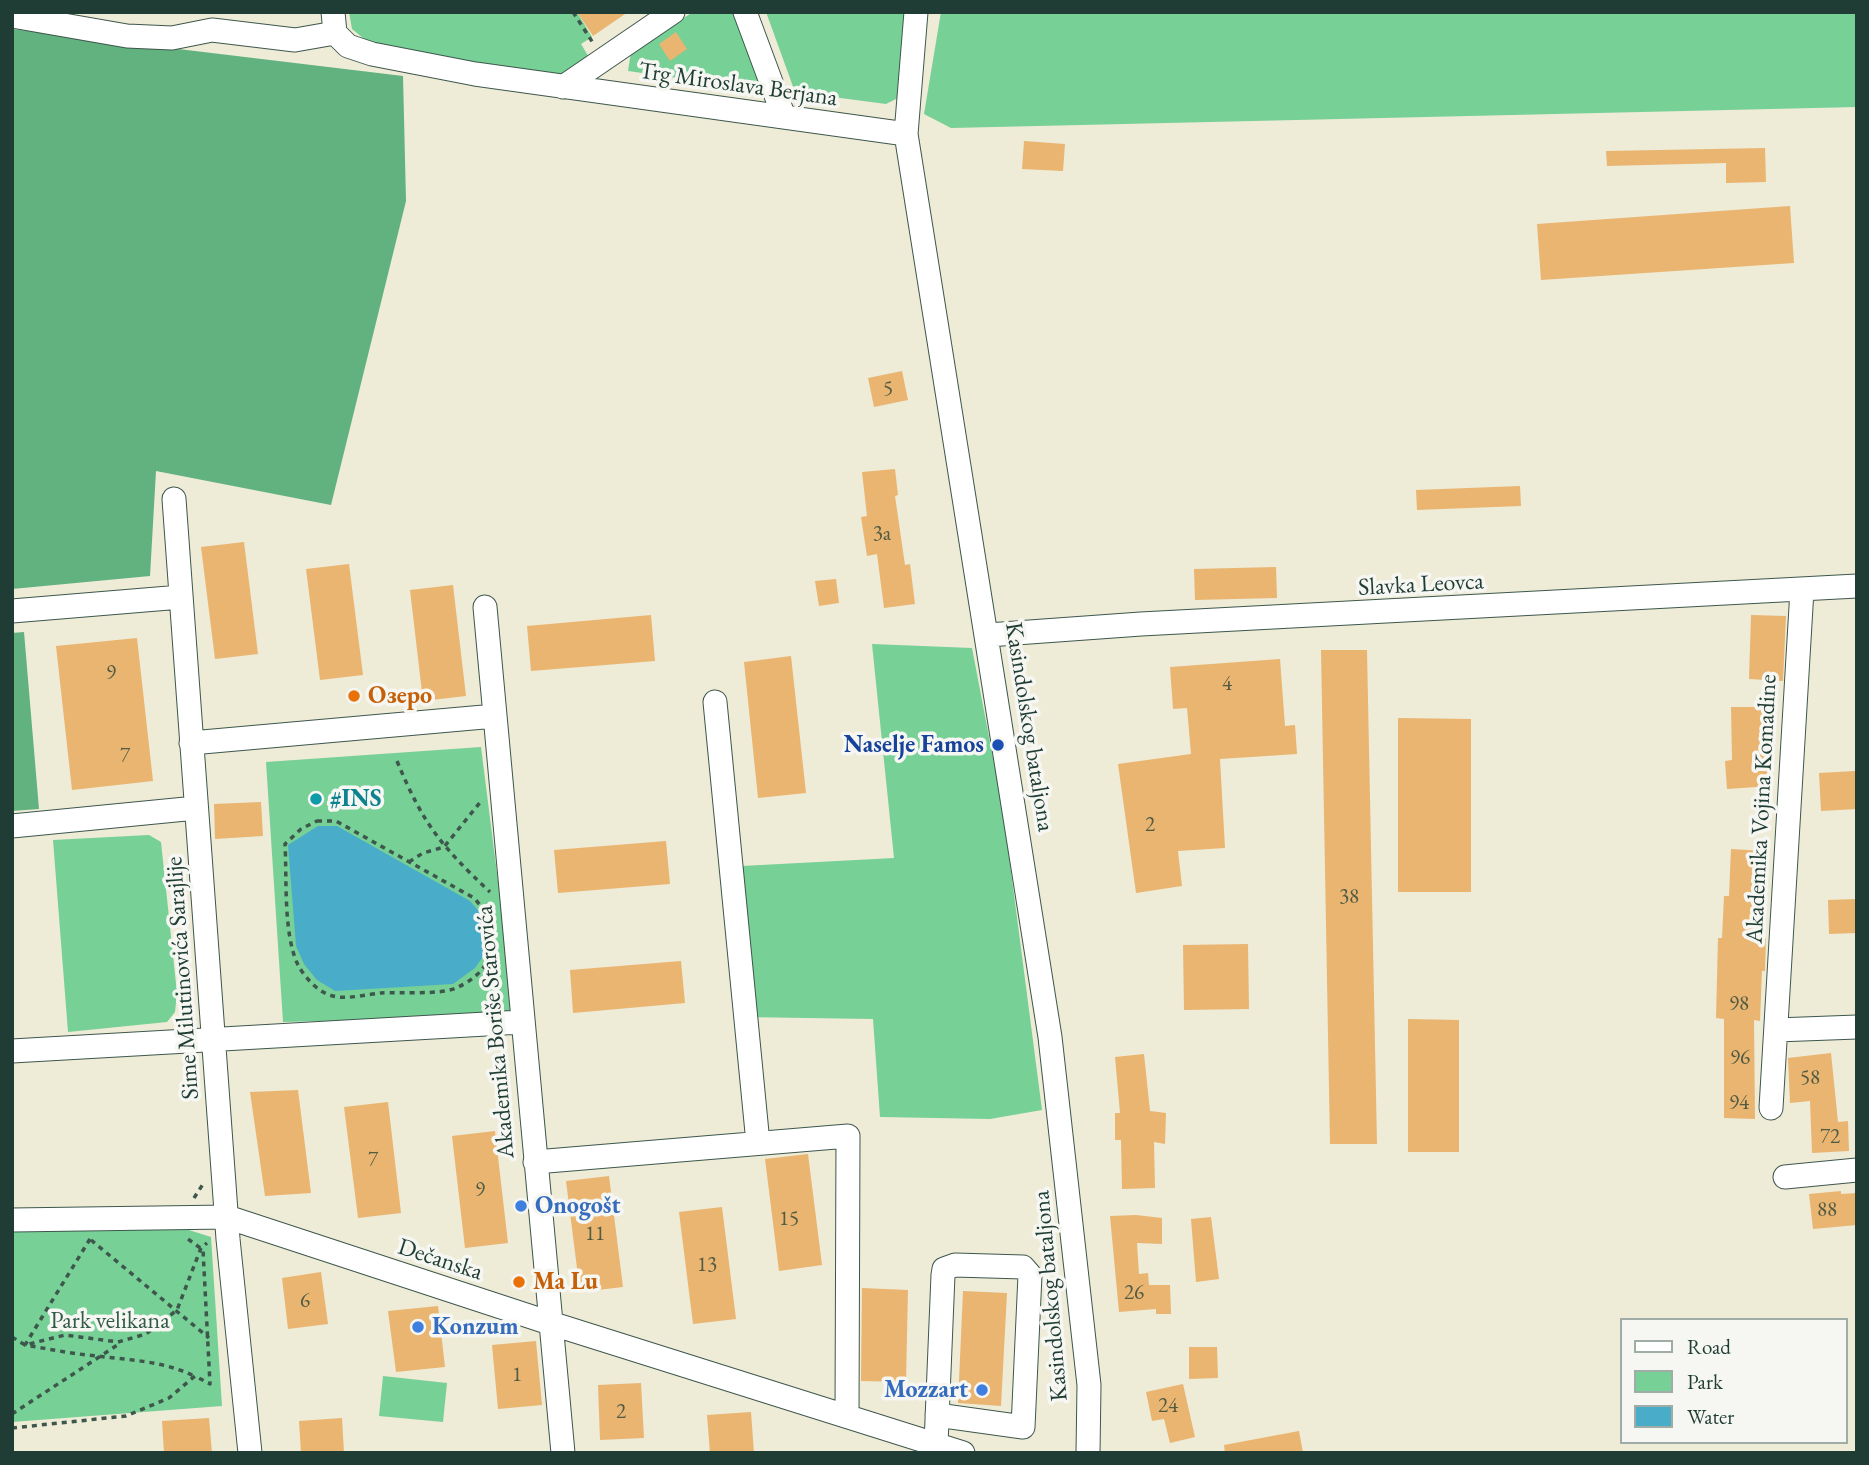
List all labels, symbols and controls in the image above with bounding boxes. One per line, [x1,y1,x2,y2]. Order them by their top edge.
street label: Trg Miroslava Berjana [637,57,839,113]
house number: 5 [883,376,893,402]
house number: 3a [873,521,891,547]
street label: Slavka Leovca [1357,567,1485,603]
street label: Kasindolskog bataljona [998,620,1060,834]
house number: 9 [106,660,116,686]
house number: 4 [1222,671,1232,697]
street label: Akademika Vojina Komadine [1741,674,1783,944]
place label: Озеро [368,682,432,710]
marker: Озеро [346,688,362,704]
place label: Naselje Famos [844,731,984,759]
marker: Naselje Famos [990,737,1006,753]
house number: 7 [120,743,130,769]
place label: #INS [330,785,382,813]
marker: #INS [308,791,324,807]
house number: 2 [1145,812,1155,838]
street label: Sime Milutinovića Sarajlije [160,856,206,1100]
house number: 38 [1339,884,1359,910]
street label: Akademika Boriše Starovića [471,904,521,1160]
house number: 98 [1729,991,1749,1017]
house number: 96 [1730,1045,1750,1071]
house number: 58 [1800,1065,1820,1091]
house number: 94 [1729,1090,1749,1116]
house number: 72 [1820,1124,1840,1150]
house number: 7 [368,1147,378,1173]
house number: 9 [475,1177,485,1203]
street label: Kasindolskog bataljona [1027,1189,1075,1403]
place label: Onogošt [535,1192,620,1220]
house number: 88 [1817,1197,1837,1223]
marker: Onogošt [513,1198,529,1214]
house number: 15 [779,1206,799,1232]
house number: 11 [585,1221,605,1247]
street label: Dečanska [394,1233,486,1287]
house number: 13 [697,1252,717,1278]
place label: Ma Lu [533,1268,598,1296]
marker: Ma Lu [511,1274,527,1290]
house number: 26 [1124,1280,1144,1306]
house number: 6 [300,1288,310,1314]
park label: Park velikana [50,1307,170,1335]
place label: Konzum [432,1313,519,1341]
legend [1620,1318,1848,1444]
marker: Konzum [410,1319,426,1335]
text: Road [1687,1333,1731,1360]
house number: 1 [512,1362,522,1388]
text: Park [1687,1368,1723,1395]
place label: Mozzart [884,1376,968,1404]
marker: Mozzart [974,1382,990,1398]
house number: 24 [1158,1393,1178,1419]
house number: 2 [616,1399,626,1425]
text: Water [1687,1403,1734,1430]

